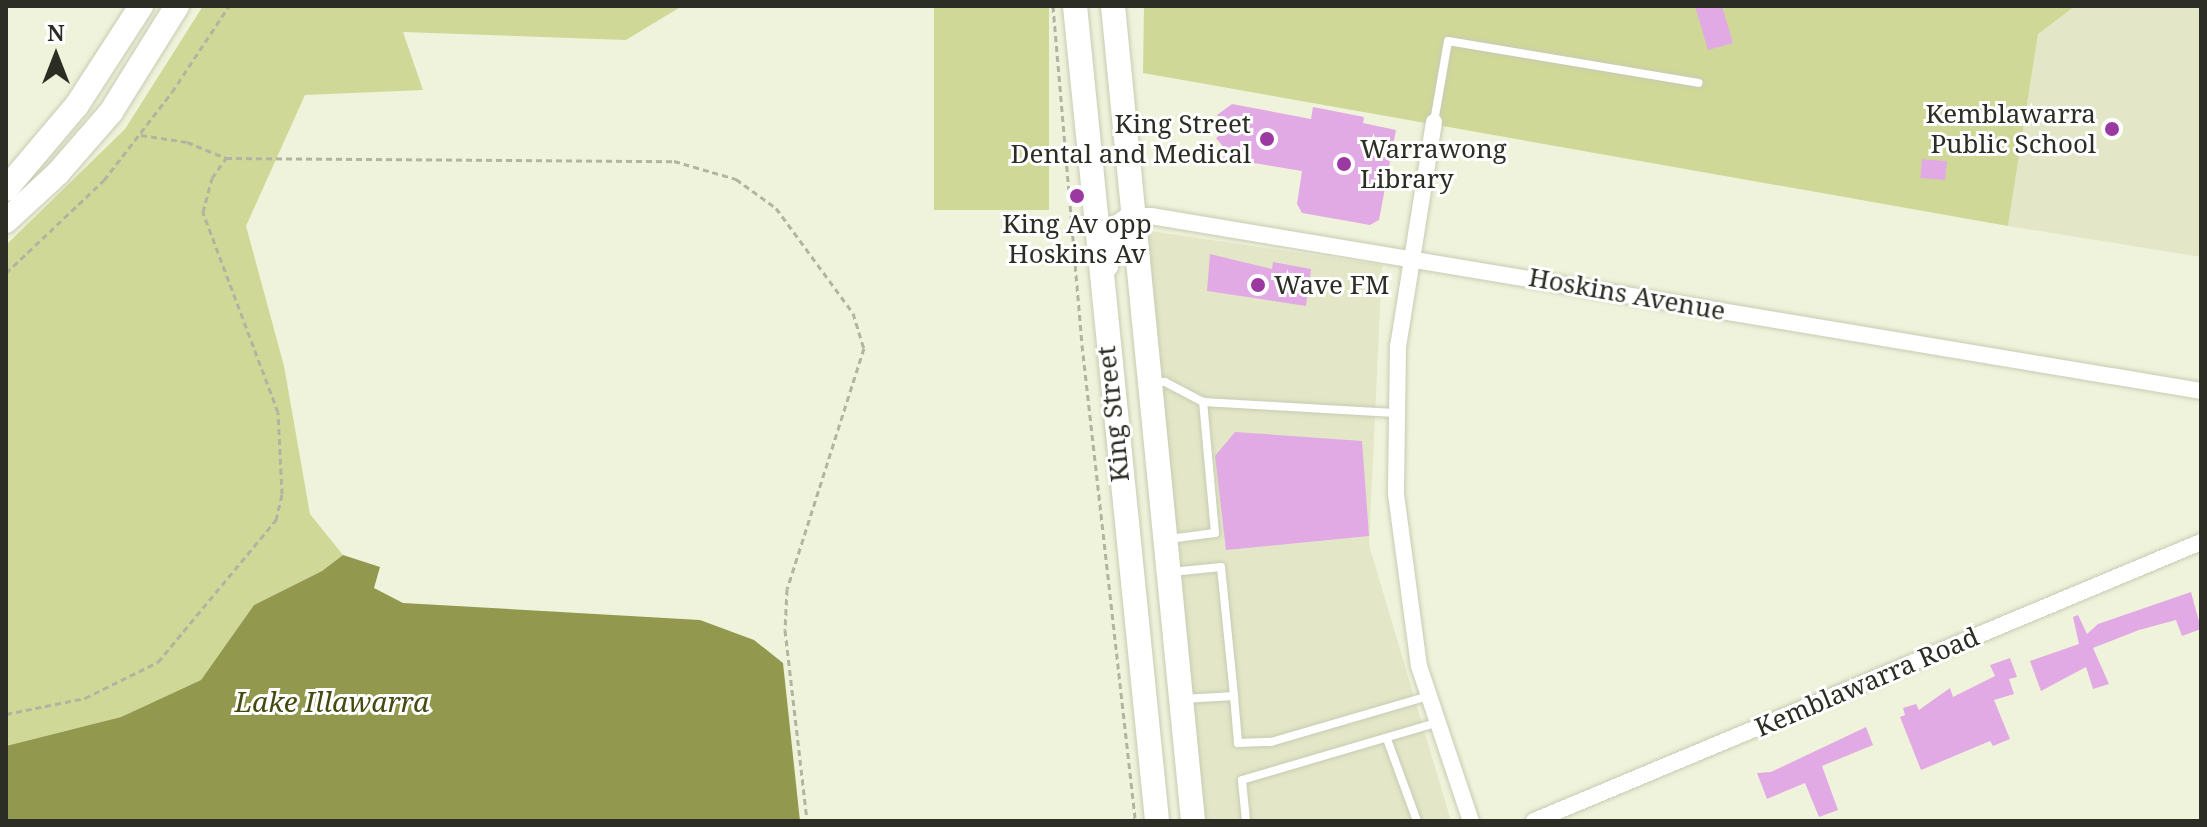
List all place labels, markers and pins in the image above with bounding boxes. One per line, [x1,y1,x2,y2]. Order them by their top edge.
place label: Kemblawarra Public School [1926,98,2096,160]
place label: King Street Dental and Medical [1011,108,1251,170]
marker: Kemblawarra Public School [2103,120,2121,138]
marker: King Street Dental and Medical [1258,130,1276,148]
place label: Warrawong Library [1360,133,1507,194]
marker: Warrawong Library [1335,155,1353,173]
marker: King Av opp Hoskins Av [1068,187,1086,205]
place label: King Av opp Hoskins Av [1002,208,1152,270]
place label: Wave FM [1274,269,1389,301]
marker: Wave FM [1249,276,1267,294]

